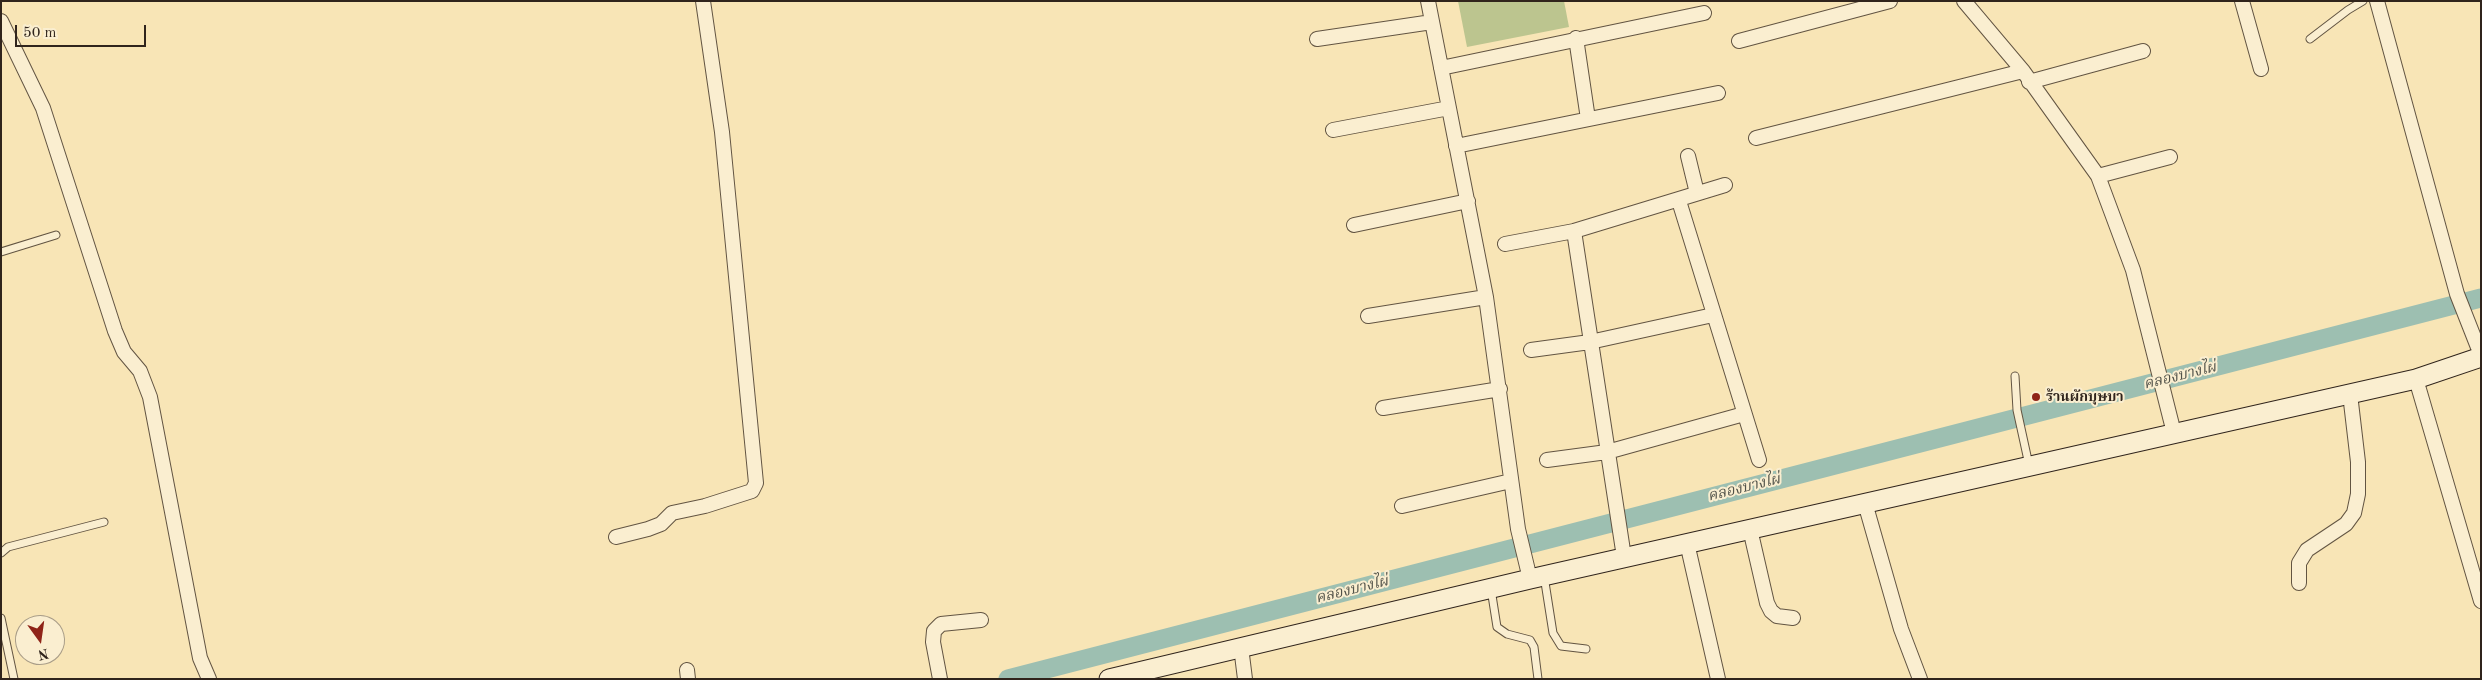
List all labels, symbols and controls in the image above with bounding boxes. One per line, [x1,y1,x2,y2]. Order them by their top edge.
scale bar [18,15,149,47]
text: 50 m [23,26,57,41]
water label: คลองบางไผ่ [2142,358,2218,394]
place label: ร้านผักบุษบา [2046,389,2124,405]
marker: ร้านผักบุษบา [2030,391,2042,403]
water label: คลองบางไผ่ [1706,470,1782,506]
water label: คลองบางไผ่ [1314,572,1390,608]
north arrow [15,615,65,665]
text: N [37,645,50,662]

